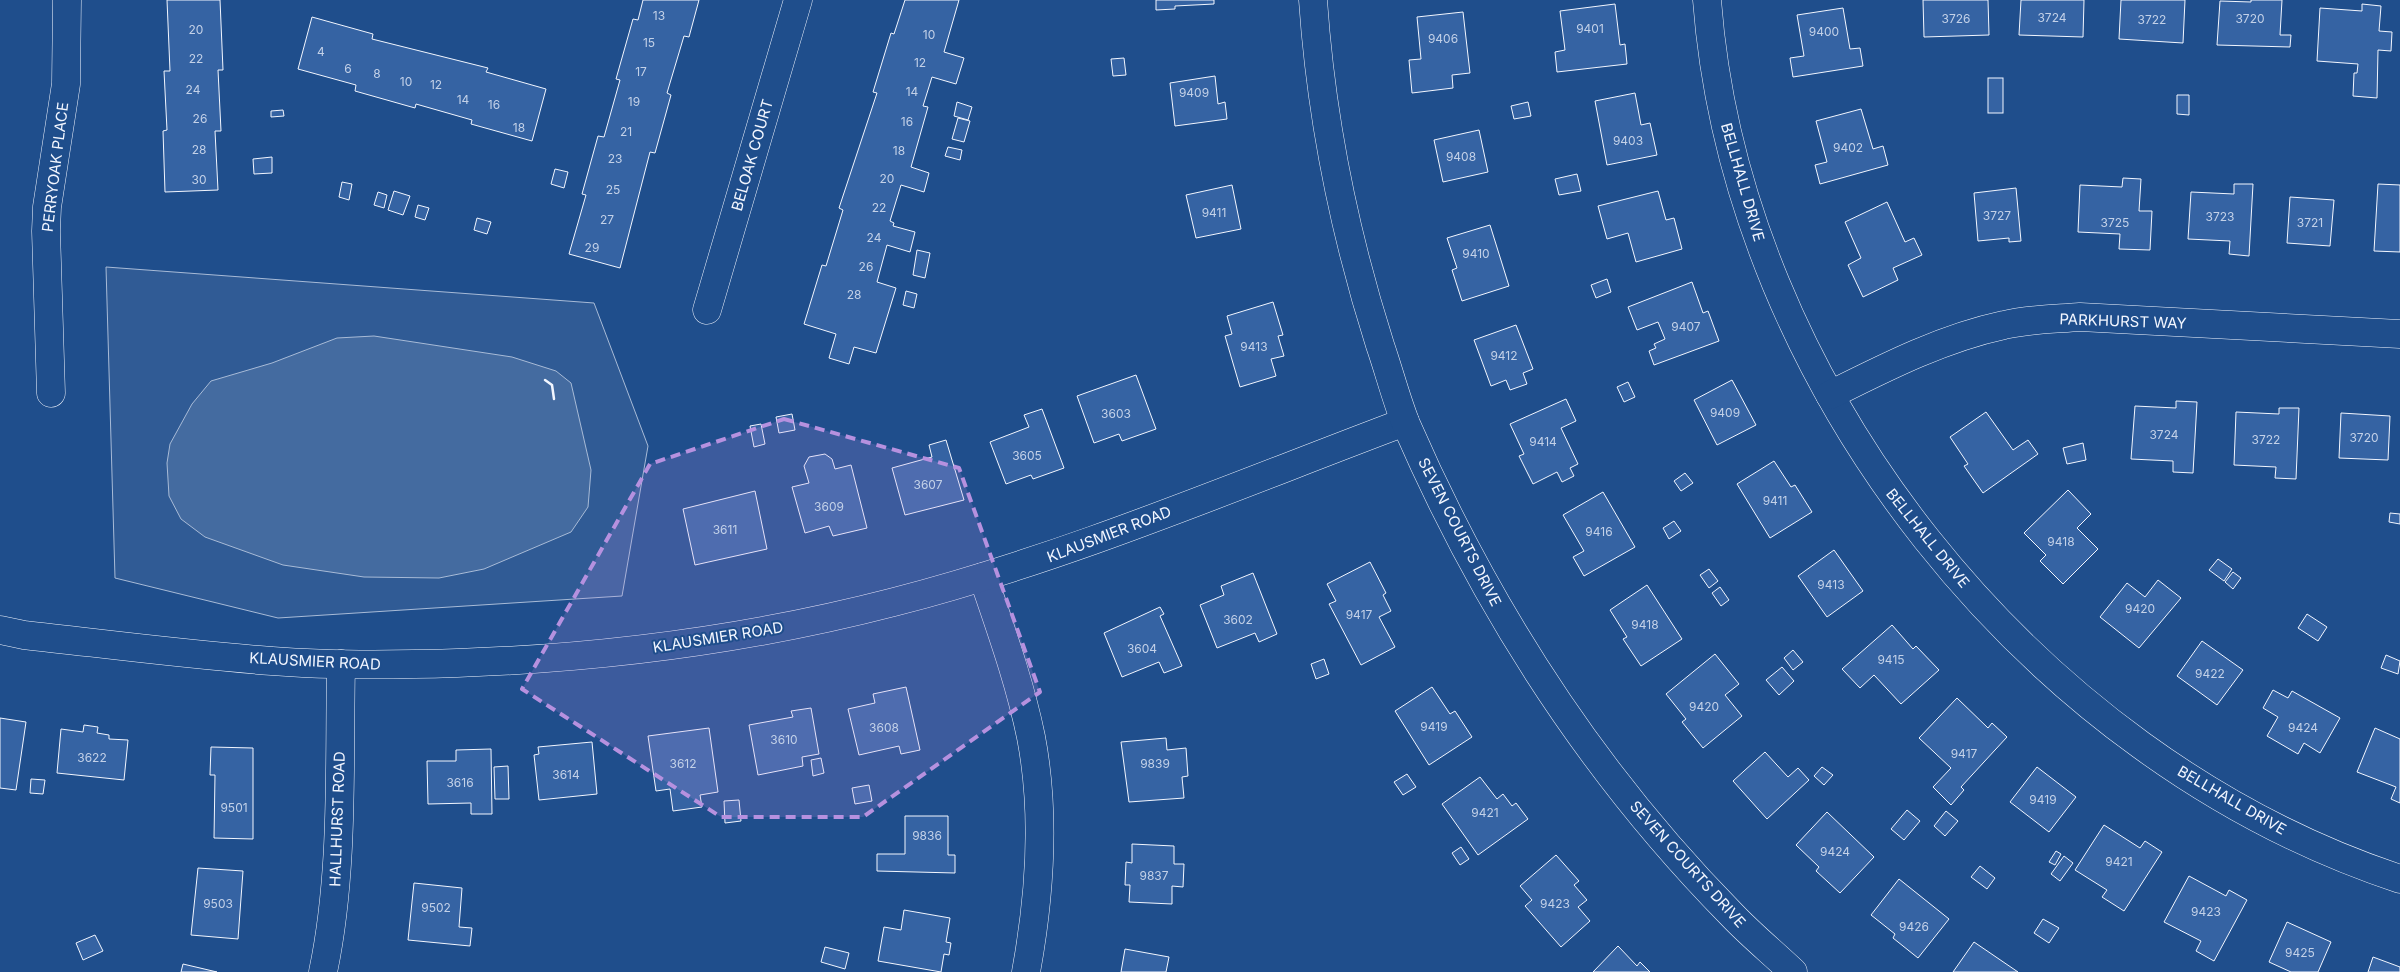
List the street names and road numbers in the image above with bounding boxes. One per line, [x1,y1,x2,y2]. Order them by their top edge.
street label: BELOAK COURT [727,97,777,213]
street label: PERRYOAK PLACE [38,101,72,233]
street label: BELLHALL DRIVE [1717,121,1769,243]
street label: PARKHURST WAY [2059,309,2187,333]
street label: SEVEN COURTS DRIVE [1414,455,1506,609]
street label: BELLHALL DRIVE [1882,484,1974,592]
street label: KLAUSMIER ROAD [1044,502,1174,566]
street label: KLAUSMIER ROAD [651,617,785,657]
street label: KLAUSMIER ROAD [249,648,381,674]
street label: HALLHURST ROAD [325,751,349,887]
street label: BELLHALL DRIVE [2174,761,2290,839]
street label: SEVEN COURTS DRIVE [1626,797,1750,931]

